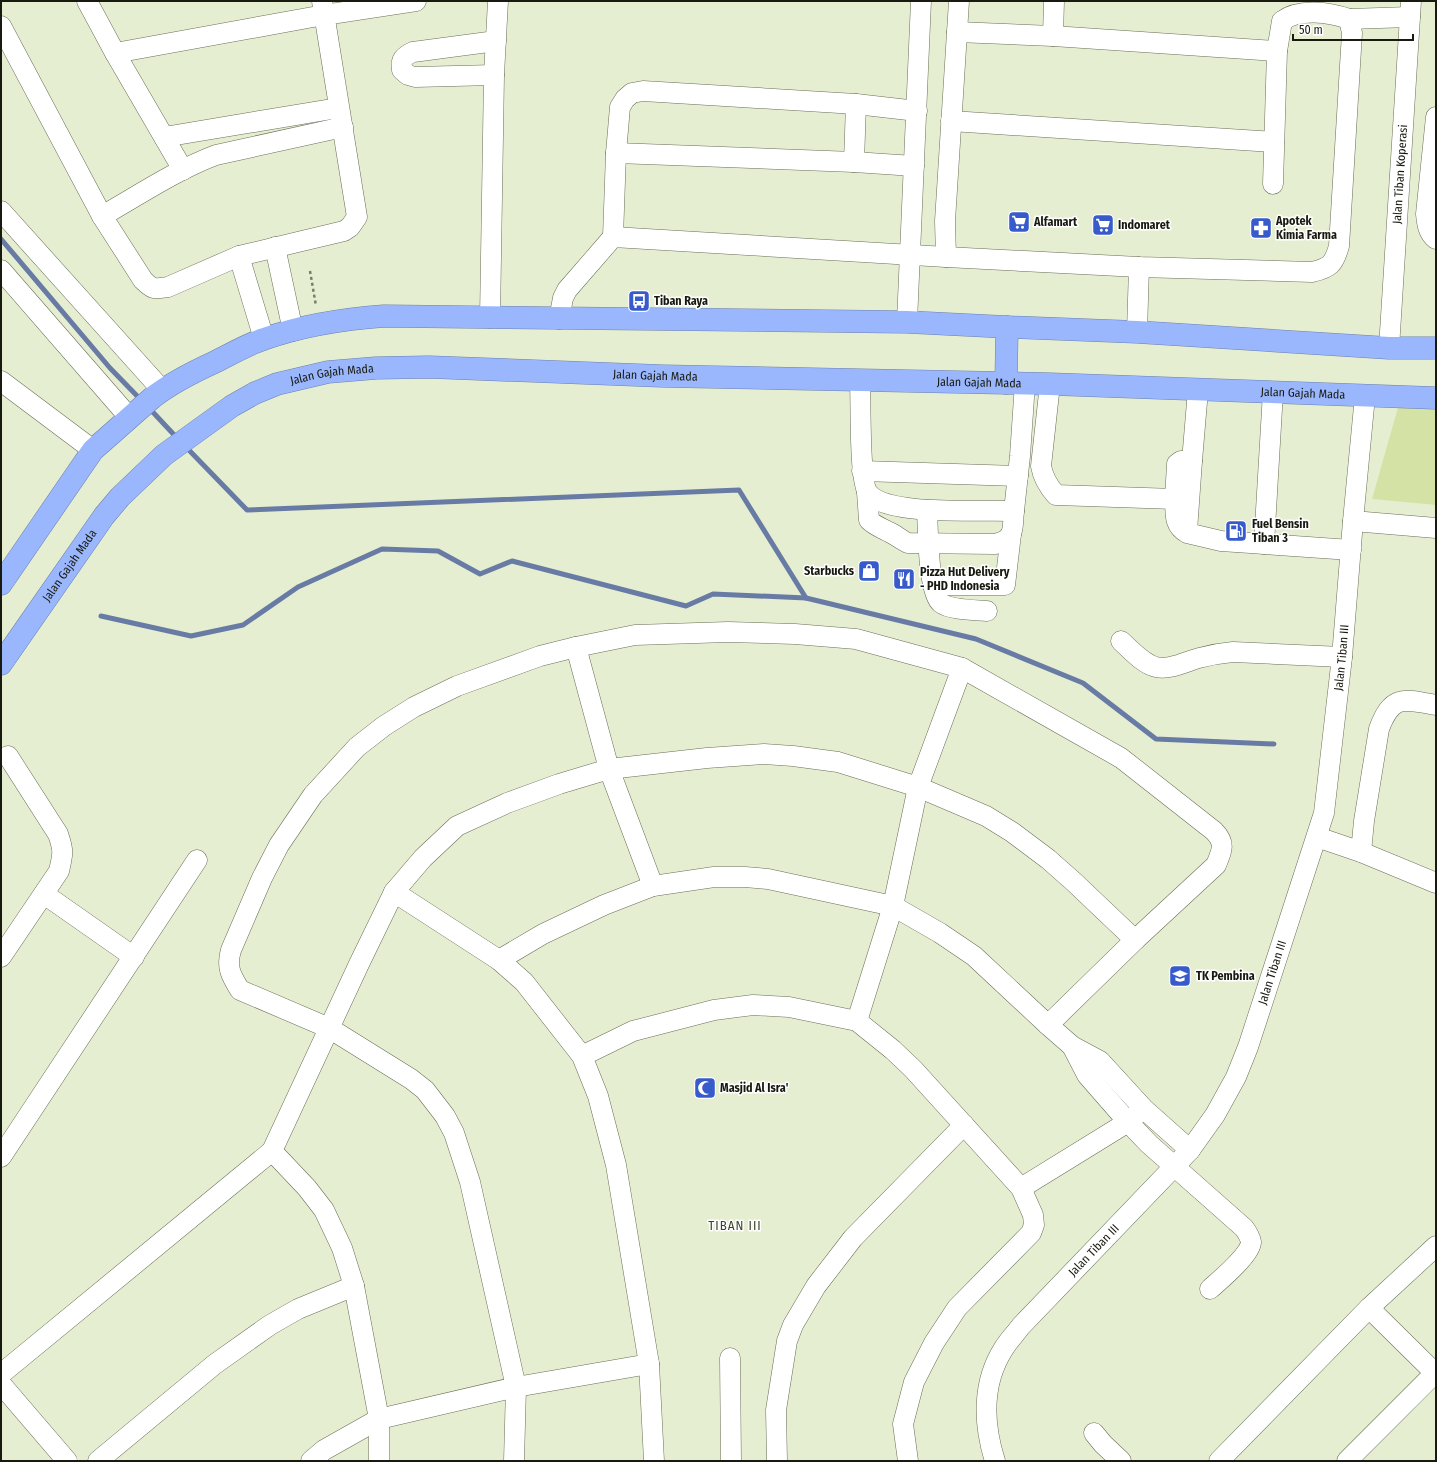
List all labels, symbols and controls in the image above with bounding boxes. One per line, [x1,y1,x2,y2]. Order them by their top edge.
scale bar [1293,16,1413,42]
text: 50 m [1299,23,1323,37]
street label: Jalan Tiban Koperasi [1390,124,1410,225]
supermarket icon: Alfamart [1006,209,1032,235]
supermarket icon: Indomaret [1090,212,1116,238]
place label: Apotek Kimia Farma [1275,214,1337,242]
place label: Alfamart [1033,215,1078,229]
pharmacy icon: Apotek Kimia Farma [1248,215,1274,241]
place label: Indomaret [1118,218,1171,232]
bus stop icon: Tiban Raya [626,288,652,314]
place label: Tiban Raya [654,294,708,308]
street label: Jalan Gajah Mada [289,361,375,388]
street label: Jalan Gajah Mada [613,367,698,384]
street label: Jalan Gajah Mada [937,375,1022,390]
street label: Jalan Gajah Mada [1260,385,1346,402]
place label: Fuel Bensin Tiban 3 [1252,517,1309,545]
fuel station icon: Fuel Bensin Tiban 3 [1223,518,1249,544]
street label: Jalan Gajah Mada [40,527,100,604]
shop icon: Starbucks [856,558,882,584]
place label: Starbucks [804,564,855,578]
place label: Pizza Hut Delivery - PHD Indonesia [920,565,1010,593]
restaurant icon: Pizza Hut Delivery - PHD Indonesia [891,566,917,592]
street label: Jalan Tiban III [1331,624,1352,692]
street label: Jalan Tiban III [1255,939,1289,1006]
school or university icon: TK Pembina [1167,963,1193,989]
place label: TK Pembina [1196,969,1255,983]
mosque icon: Masjid Al Isra' [692,1075,718,1101]
place label: Masjid Al Isra' [720,1081,789,1095]
district label: TIBAN III [708,1218,762,1233]
street label: Jalan Tiban III [1066,1221,1122,1279]

